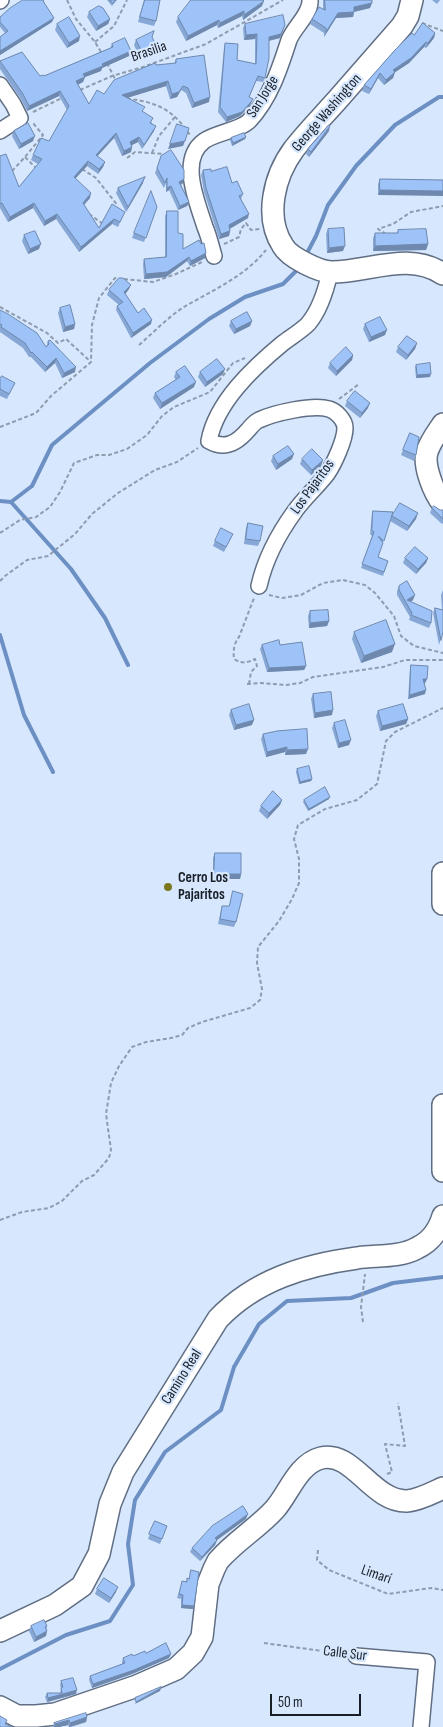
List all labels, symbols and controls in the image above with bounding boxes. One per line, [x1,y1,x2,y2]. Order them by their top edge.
street label: Brasilia [129,38,169,66]
street label: George Washington [288,70,366,156]
street label: San Jorge [243,73,283,121]
street label: Los Pajaritos [287,456,339,518]
place label: Cerro Los Pajaritos [178,869,228,904]
marker: Cerro Los Pajaritos [162,881,174,893]
street label: Camino Real [158,1346,206,1408]
street label: Limarí [358,1561,394,1589]
street label: Calle Sur [322,1642,368,1666]
scale bar [273,1684,364,1716]
text: 50 m [278,1693,303,1712]

